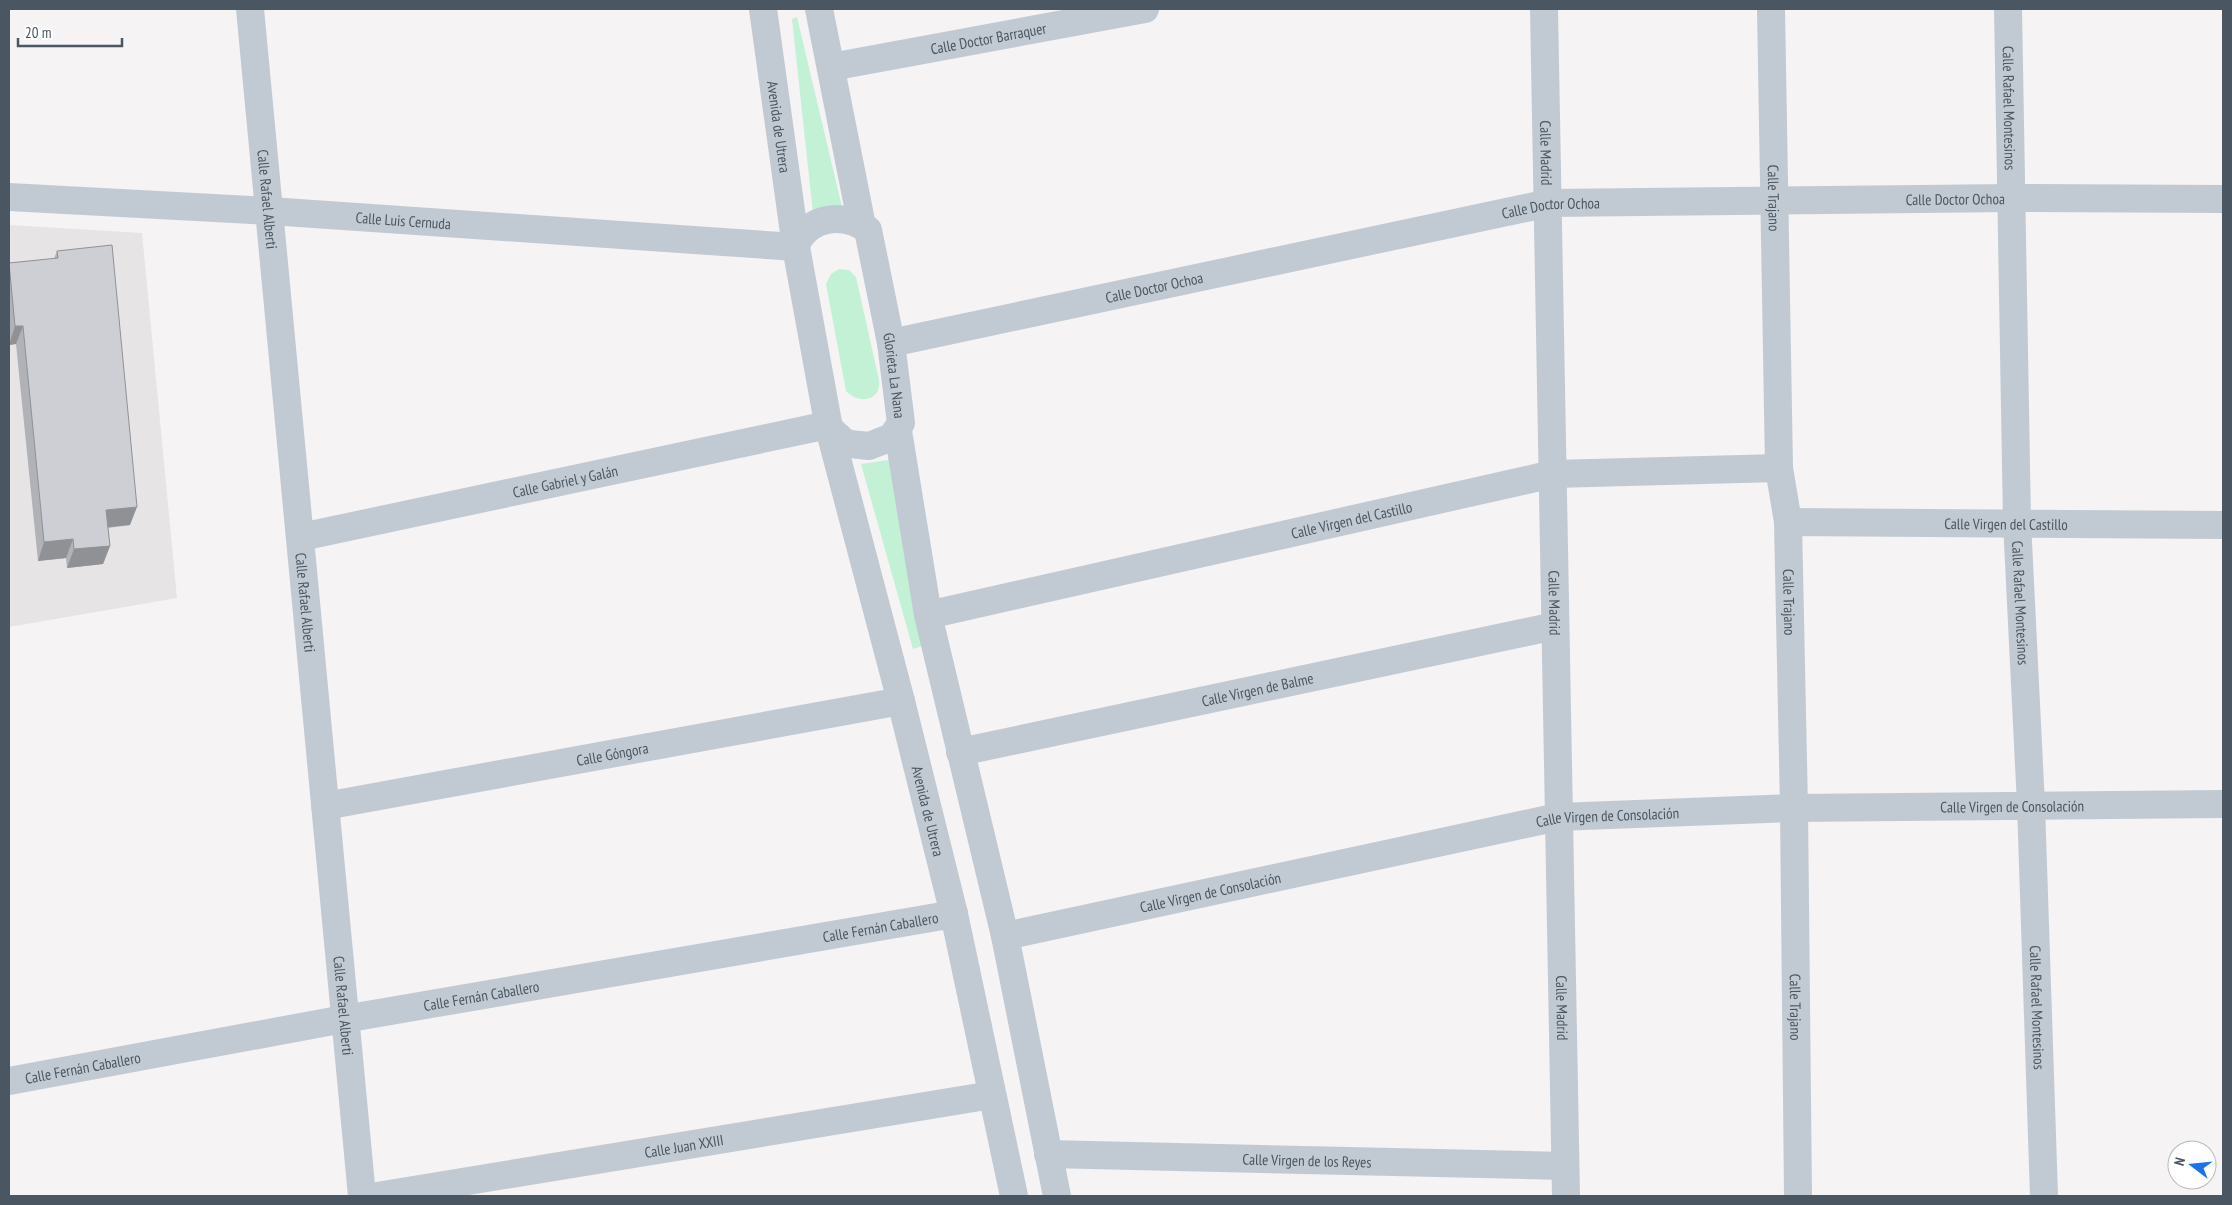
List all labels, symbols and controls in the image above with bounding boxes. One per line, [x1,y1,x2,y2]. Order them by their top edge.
scale bar [18,15,121,47]
street label: Calle Doctor Barraquer [929,18,1049,58]
text: 20 m [25,23,51,42]
street label: Calle Rafael Montesinos [1999,46,2020,170]
street label: Avenida de Utrera [764,80,795,174]
street label: Calle Madrid [1537,120,1557,186]
street label: Calle Rafael Alberti [254,149,282,250]
street label: Calle Trajano [1764,165,1784,231]
street label: Calle Doctor Ochoa [1905,189,2005,209]
street label: Calle Doctor Ochoa [1500,193,1600,222]
street label: Calle Luis Cernuda [355,207,452,233]
street label: Calle Doctor Ochoa [1104,267,1205,307]
street label: Glorieta La Nana [880,331,910,419]
street label: Calle Gabriel y Galán [511,460,619,501]
street label: Calle Virgen del Castillo [1289,497,1414,542]
street label: Calle Virgen del Castillo [1944,514,2068,533]
street label: Calle Rafael Montesinos [2008,540,2034,665]
street label: Calle Rafael Alberti [292,552,320,653]
street label: Calle Trajano [1779,569,1800,636]
street label: Calle Madrid [1545,570,1565,636]
street label: Calle Virgen de Balme [1200,668,1315,710]
street label: Calle Góngora [575,738,650,769]
street label: Avenida de Utrera [908,764,949,858]
street label: Calle Virgen de Consolación [1940,796,2084,816]
street label: Calle Virgen de Consolación [1534,803,1679,831]
street label: Calle Virgen de Consolación [1138,867,1283,916]
street label: Calle Fernán Caballero [821,907,940,946]
street label: Calle Rafael Montesinos [2026,945,2049,1070]
street label: Calle Rafael Alberti [330,955,358,1056]
street label: Calle Trajano [1786,974,1806,1041]
street label: Calle Madrid [1552,975,1573,1041]
street label: Calle Fernán Caballero [422,976,541,1015]
street label: Calle Fernán Caballero [23,1047,142,1087]
street label: Calle Juan XXIII [643,1130,725,1161]
north arrow [2167,1140,2217,1190]
street label: Calle Virgen de los Reyes [1242,1149,1372,1171]
text: N [2170,1155,2189,1168]

